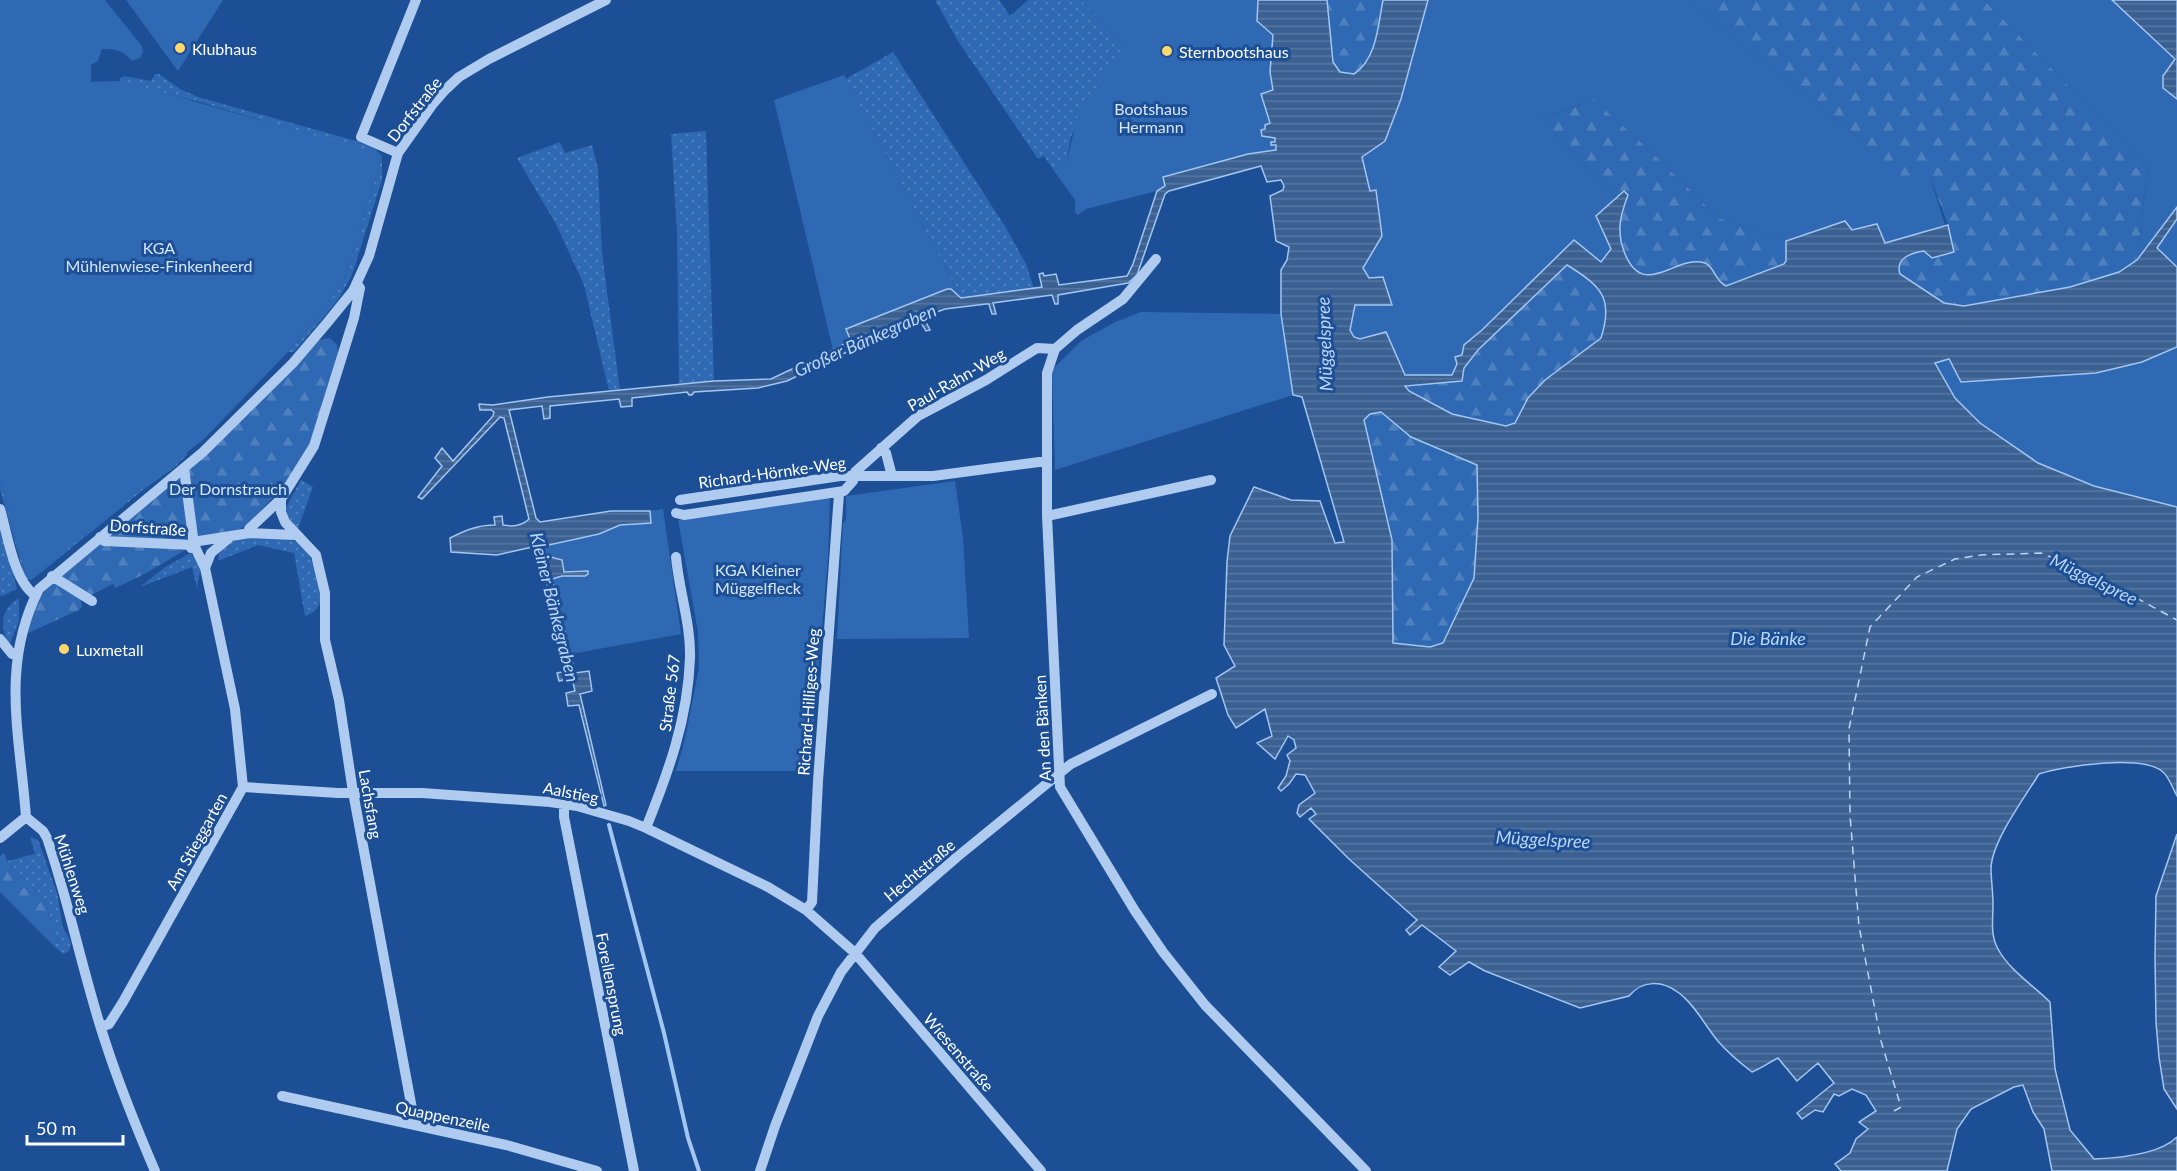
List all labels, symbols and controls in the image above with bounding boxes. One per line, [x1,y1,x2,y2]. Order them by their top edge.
place label: Klubhaus [192,39,257,58]
marker: Klubhaus [173,41,187,55]
place label: Sternbootshaus [1179,42,1289,61]
marker: Sternbootshaus [1160,44,1174,58]
street label: Dorfstraße [383,73,445,145]
park label: Bootshaus Hermann [1114,99,1188,136]
park label: KGA Mühlenwiese-Finkenheerd [66,238,252,275]
water label: Müggelspree [1311,296,1337,392]
water label: Großer Bänkegraben [790,299,940,381]
street label: Paul-Rahn-Weg [904,343,1008,415]
street label: Richard-Hörnke-Weg [697,452,847,492]
park label: Der Dornstrauch [169,479,287,498]
street label: Dorfstraße [109,515,187,539]
water label: Kleiner Bänkegraben [526,530,584,684]
water label: Müggelspree [2047,548,2141,610]
park label: KGA Kleiner Müggelfleck [715,560,802,597]
water label: Die Bänke [1730,627,1806,649]
street label: Richard-Hilliges-Weg [793,628,823,776]
place label: Luxmetall [76,640,143,659]
marker: Luxmetall [57,642,71,656]
street label: Straße 567 [655,653,683,733]
street label: An den Bänken [1030,674,1054,782]
street label: Lachsfang [356,768,386,840]
street label: Aalstieg [542,777,600,807]
street label: Am Stieggarten [161,789,231,893]
water label: Müggelspree [1495,826,1591,852]
street label: Mühlenweg [51,832,95,916]
street label: Hechtstraße [880,835,958,905]
street label: Forellensprung [593,931,631,1037]
street label: Wiesenstraße [920,1009,998,1095]
street label: Quappenzeile [394,1097,492,1135]
scale bar [27,1108,123,1146]
text: 50 m [36,1117,76,1139]

